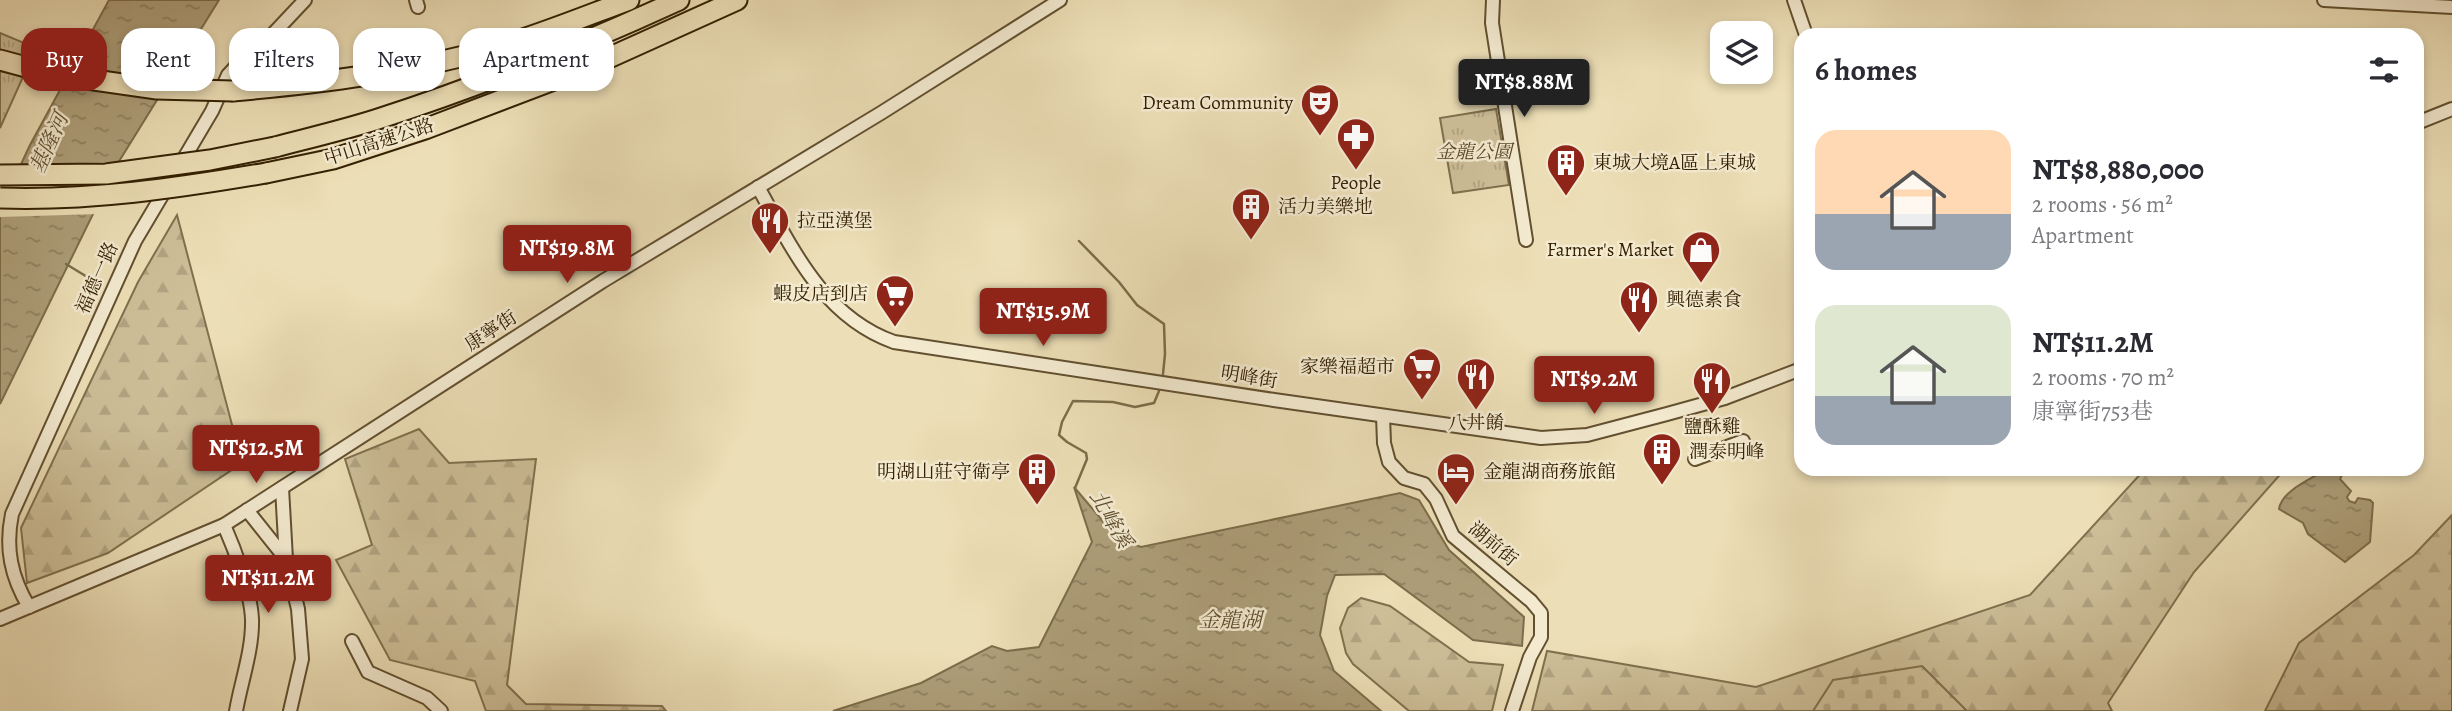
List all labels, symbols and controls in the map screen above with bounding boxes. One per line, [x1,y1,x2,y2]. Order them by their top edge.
map controls [1710,21,1773,84]
button: layers [1710,21,1773,84]
chip: Buy [21,28,107,91]
chip: Rent [121,28,215,91]
chip: Filters [229,28,339,91]
chip: New [353,28,445,91]
chip: Apartment [459,28,614,91]
text: 6 homes [1815,50,1917,90]
icon: filters [2365,51,2403,89]
pin: NT$8.88M [1452,60,1596,119]
text: NT$8.88M [1474,66,1574,97]
theatre icon: Dream Community [1299,82,1341,137]
place label: Dream Community [1142,90,1294,116]
water label: 基隆河 [23,105,76,177]
street label: 中山高速公路 [321,112,437,172]
pharmacy icon: People [1335,116,1377,171]
park label: 金龍公園 [1436,139,1515,165]
building icon: 東城大境A區上東城 [1545,142,1587,197]
text: NT$8,880,000 [2032,149,2204,189]
place label: 東城大境A區上東城 [1593,150,1756,176]
icon: home [1871,158,1955,242]
place label: People [1331,170,1381,196]
building icon: 活力美樂地 [1230,186,1272,241]
text: 2 rooms · 56 m² [2032,189,2173,220]
place label: 活力美樂地 [1278,194,1373,220]
restaurant icon: 拉亞漢堡 [749,200,791,255]
place label: 拉亞漢堡 [797,208,873,234]
text: Apartment [2032,220,2134,251]
pin: NT$19.8M [495,226,639,285]
shop icon: Farmer's Market [1680,229,1722,284]
text: NT$19.8M [519,232,615,263]
place label: Farmer's Market [1547,237,1674,263]
street label: 福德一路 [70,238,124,318]
supermarket icon: 蝦皮店到店 [874,273,916,328]
restaurant icon: 興德素食 [1618,279,1660,334]
place label: 蝦皮店到店 [773,281,868,307]
place label: 興德素食 [1666,287,1742,313]
pin: NT$15.9M [971,288,1115,348]
text: NT$15.9M [996,295,1090,326]
street label: 康寧街 [460,305,522,357]
text: NT$11.2M [2032,322,2154,362]
icon: home [1871,333,1955,417]
supermarket icon: 家樂福超市 [1401,346,1443,401]
place label: 家樂福超市 [1300,354,1395,380]
restaurant icon: 八丼餚 [1455,356,1497,411]
pin: NT$9.2M [1529,356,1659,416]
street label: 明峰街 [1219,360,1279,394]
restaurant icon: 鹽酥雞 [1691,360,1733,415]
text: 2 rooms · 70 m² [2032,362,2174,393]
text: NT$9.2M [1550,363,1638,394]
text: 康寧街753巷 [2032,396,2153,427]
place label: 八丼餚 [1447,410,1505,436]
place label: 鹽酥雞 [1683,414,1741,440]
pin: NT$12.5M [184,426,328,485]
building icon: 潤泰明峰 [1641,431,1683,486]
text: NT$12.5M [208,432,304,463]
place label: 潤泰明峰 [1689,439,1765,465]
building icon: 明湖山莊守衛亭 [1016,451,1058,506]
hotel icon: 金龍湖商務旅館 [1435,451,1477,506]
place label: 明湖山莊守衛亭 [877,459,1010,485]
place label: 金龍湖商務旅館 [1483,459,1616,485]
water label: 北峰溪 [1083,485,1140,555]
street label: 湖前街 [1463,516,1523,572]
pin: NT$11.2M [196,556,340,615]
text: NT$11.2M [221,562,315,593]
water label: 金龍湖 [1199,606,1265,634]

